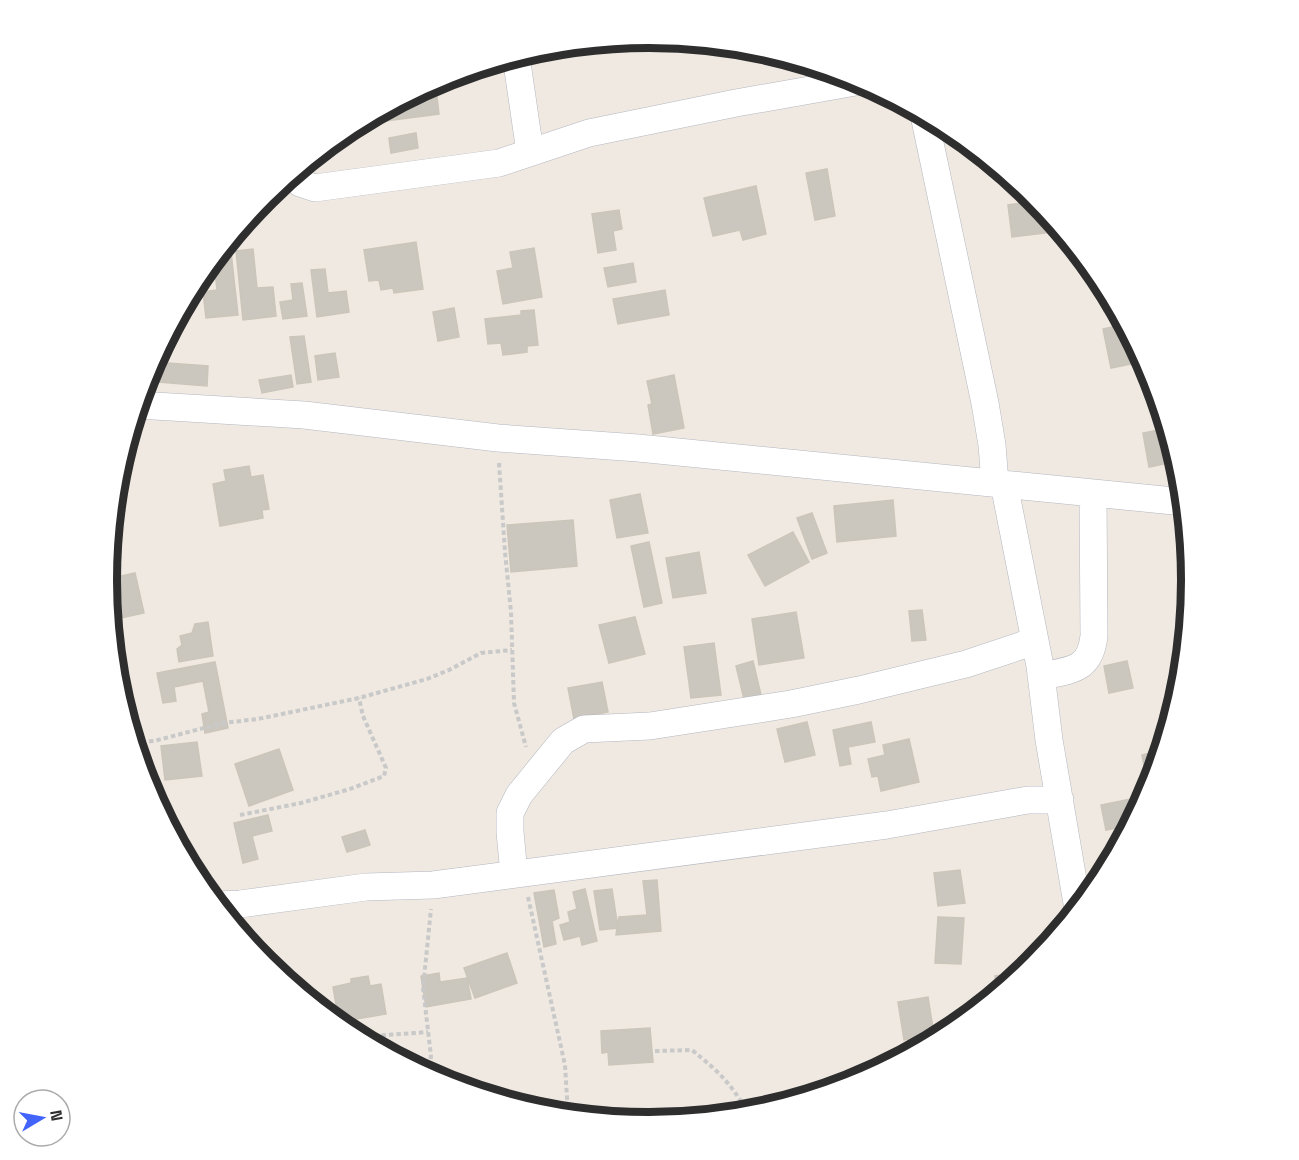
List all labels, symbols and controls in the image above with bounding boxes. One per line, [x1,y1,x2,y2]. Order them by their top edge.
north arrow [12,1088,72,1148]
text: N [45,1108,68,1123]

